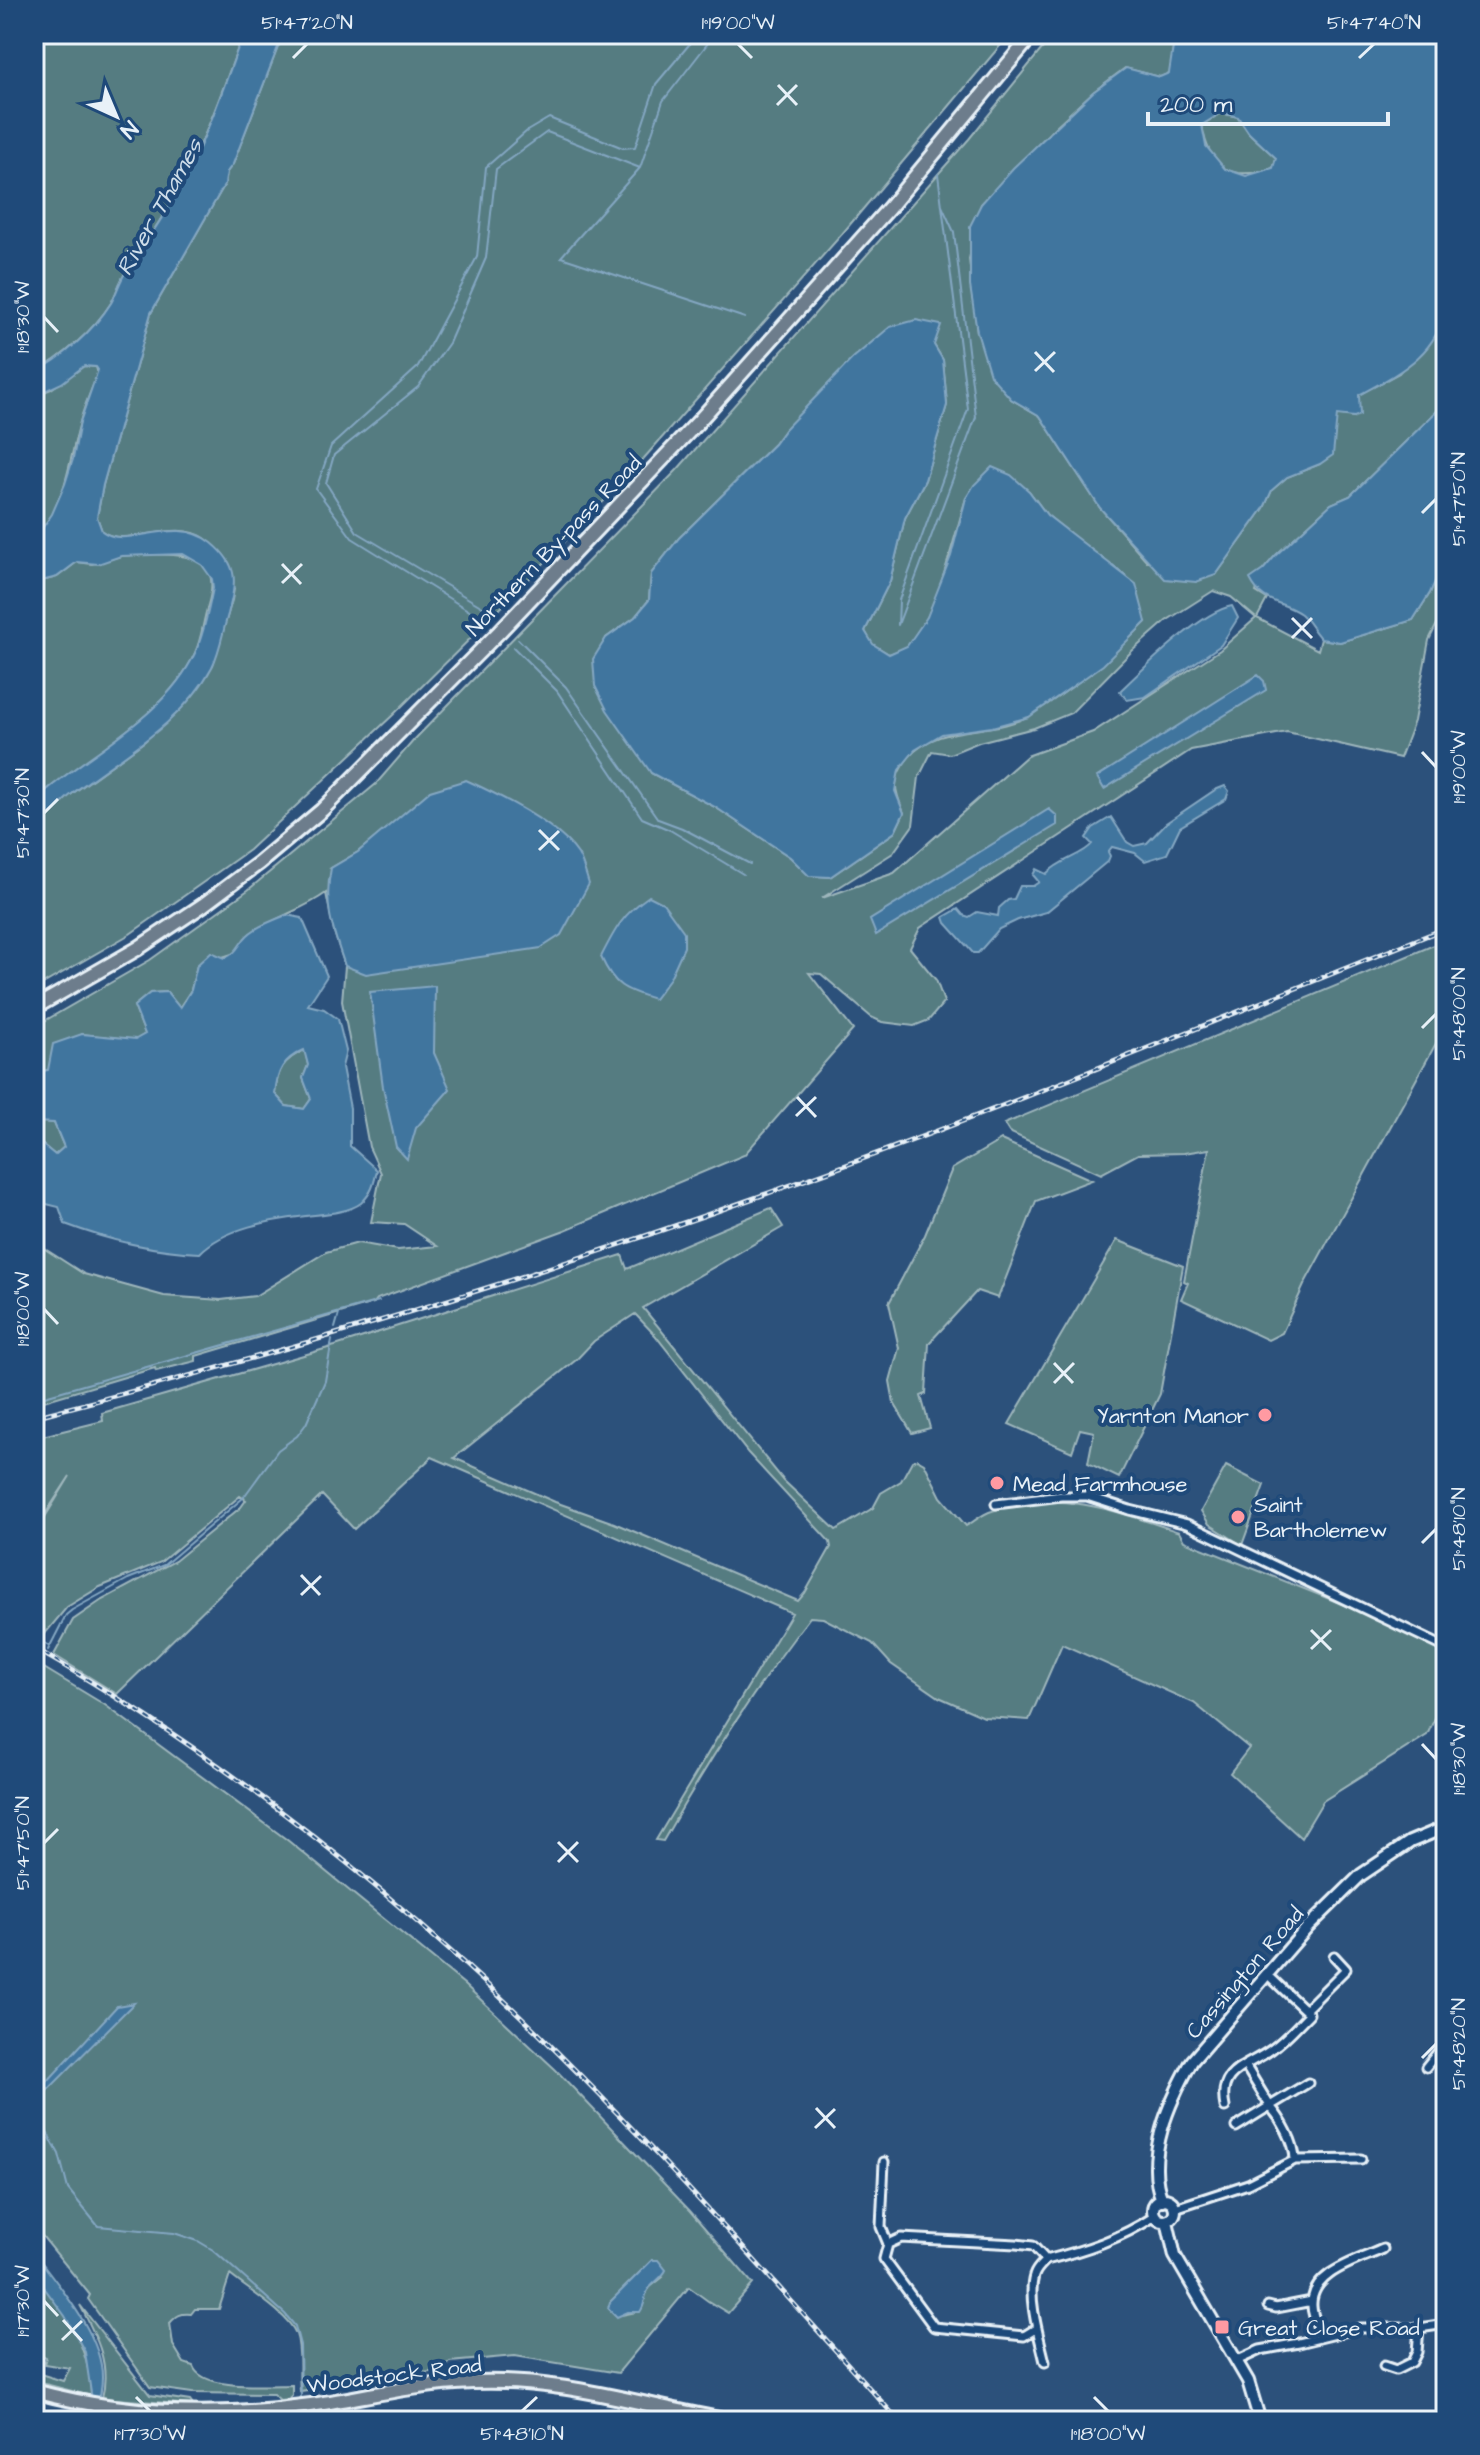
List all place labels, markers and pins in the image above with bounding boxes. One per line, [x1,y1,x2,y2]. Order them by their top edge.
place label: Yarnton Manor [1097,1401,1249,1432]
marker: Yarnton Manor [1256,1406,1274,1424]
place label: Mead Farmhouse [1013,1469,1188,1500]
marker: Mead Farmhouse [988,1474,1006,1492]
place label: Saint Bartholemew [1254,1490,1387,1546]
marker: Saint Bartholemew [1229,1508,1247,1526]
place label: Great Close Road [1238,2313,1420,2344]
marker: Great Close Road [1213,2318,1231,2336]

